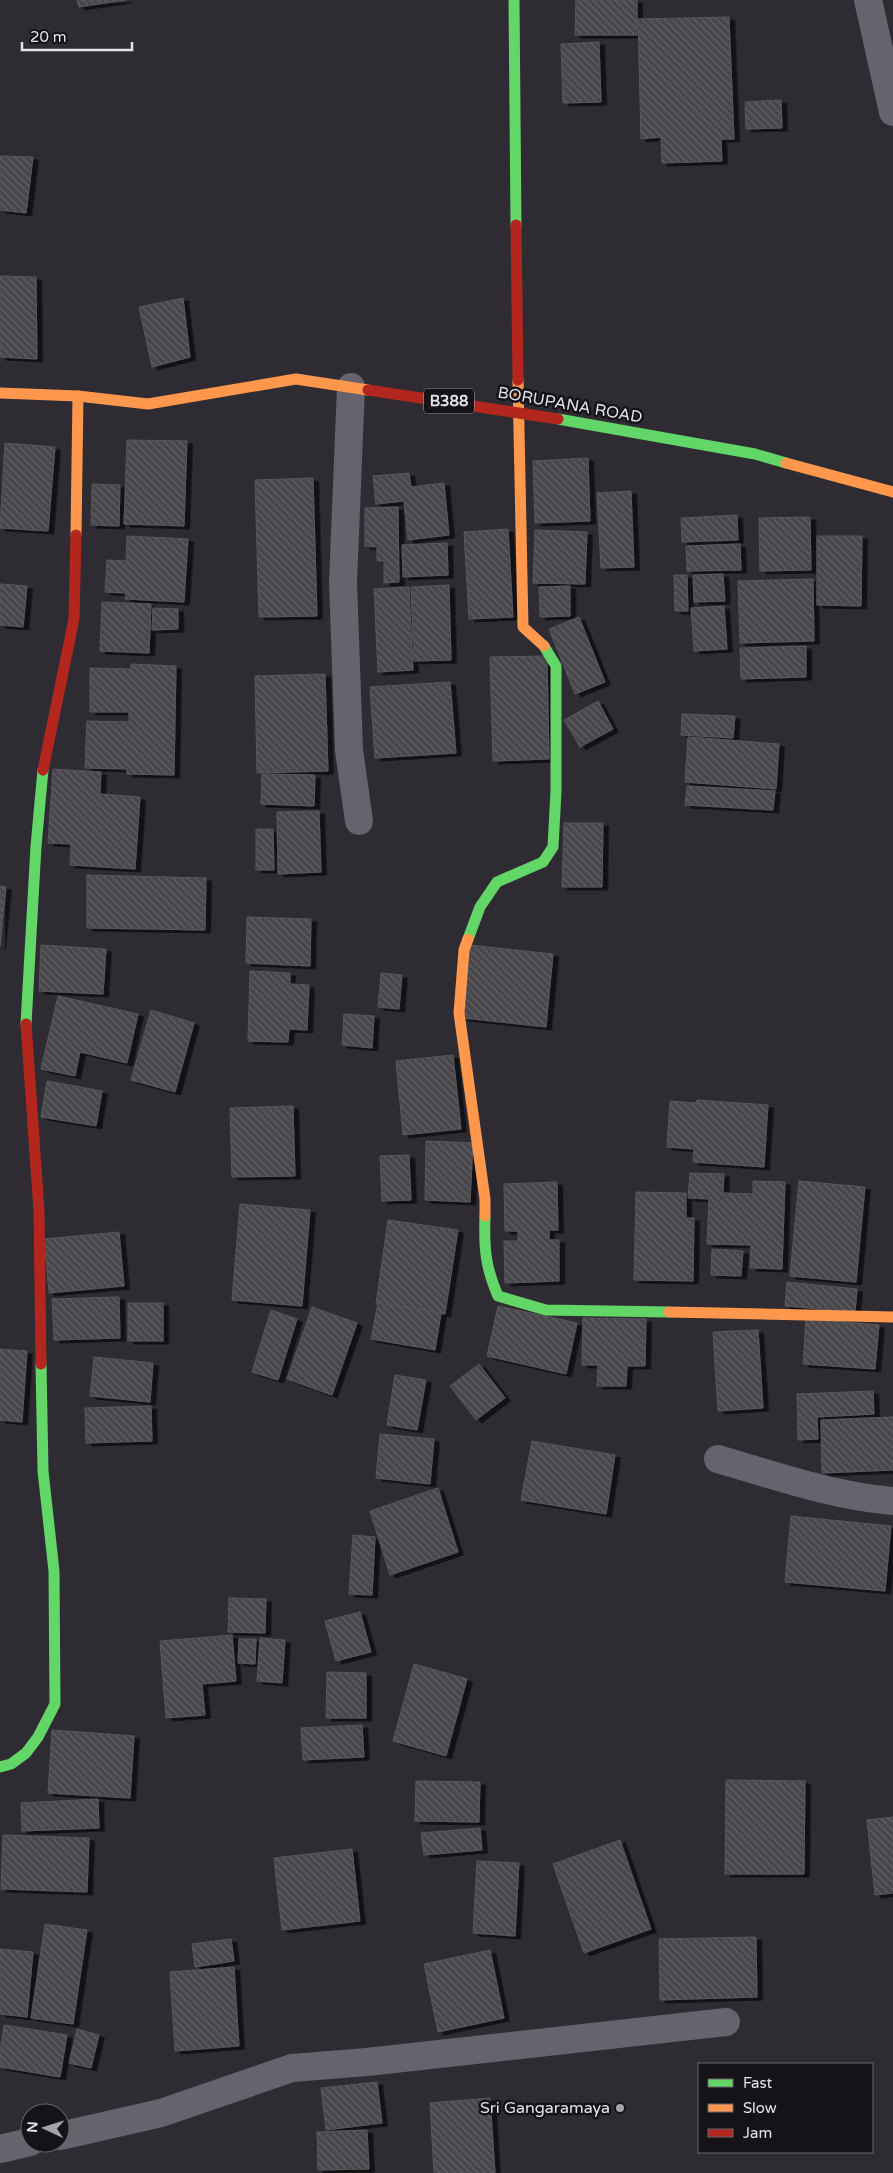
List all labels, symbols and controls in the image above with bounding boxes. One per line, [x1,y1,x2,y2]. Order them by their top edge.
scale bar [22,20,132,52]
text: 20 m [30,28,67,46]
street label: BORUPANA ROAD [496,382,644,428]
road number: B388 [424,388,474,414]
legend [698,2063,873,2153]
text: Fast [743,2074,773,2092]
place label: Sri Gangaramaya [480,2098,610,2118]
text: Slow [743,2099,777,2117]
marker: Sri Gangaramaya [614,2102,626,2114]
north arrow [20,2103,70,2153]
text: N [24,2121,41,2133]
text: Jam [743,2124,772,2142]

